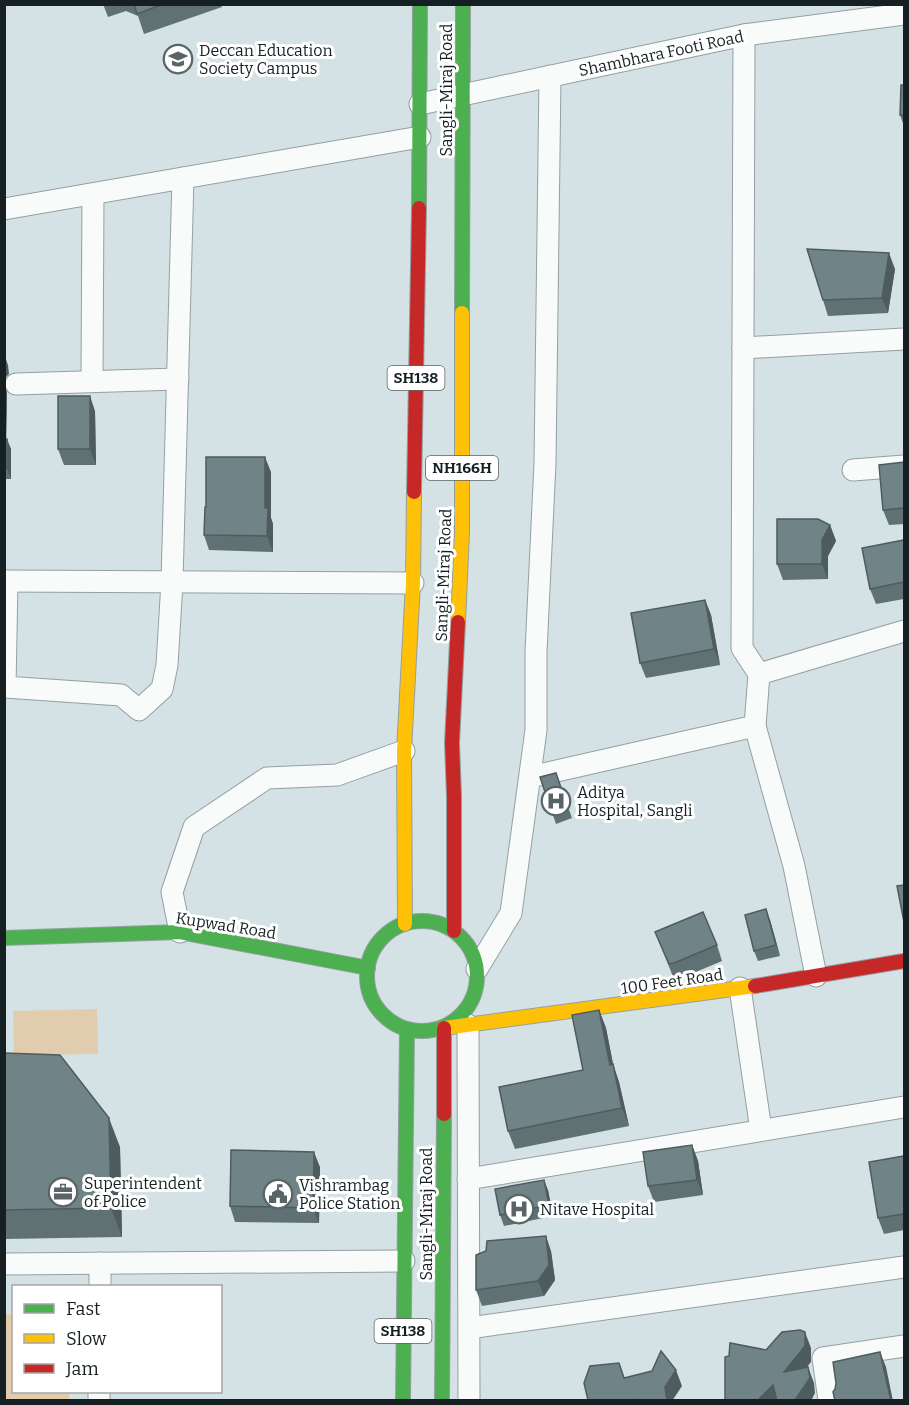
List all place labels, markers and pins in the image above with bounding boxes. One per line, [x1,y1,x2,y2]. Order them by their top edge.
place label: Deccan Education Society Campus [199,41,333,78]
school or university icon: Deccan Education Society Campus [162,43,194,75]
place label: Aditya Hospital, Sangli [577,783,693,820]
hospital icon: Aditya Hospital, Sangli [540,785,572,817]
place label: Superintendent of Police [84,1174,202,1211]
office icon: Superintendent of Police [47,1176,79,1208]
place label: Vishrambag Police Station [299,1176,400,1213]
public building icon: Vishrambag Police Station [262,1178,294,1210]
hospital icon: Nitave Hospital [503,1193,535,1225]
place label: Nitave Hospital [540,1200,655,1219]

